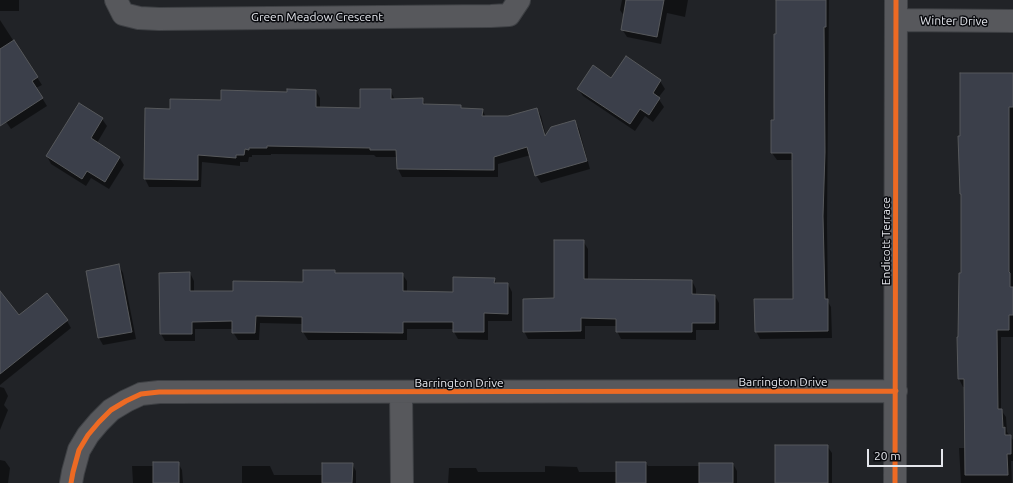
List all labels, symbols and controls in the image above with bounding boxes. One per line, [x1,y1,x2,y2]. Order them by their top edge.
street label: Green Meadow Crescent [251,10,383,24]
street label: Winter Drive [920,13,988,29]
street label: Endicott Terrace [879,197,893,285]
street label: Barrington Drive [738,375,828,389]
street label: Barrington Drive [414,376,504,390]
scale bar [869,441,945,467]
text: 20 m [874,449,901,462]

